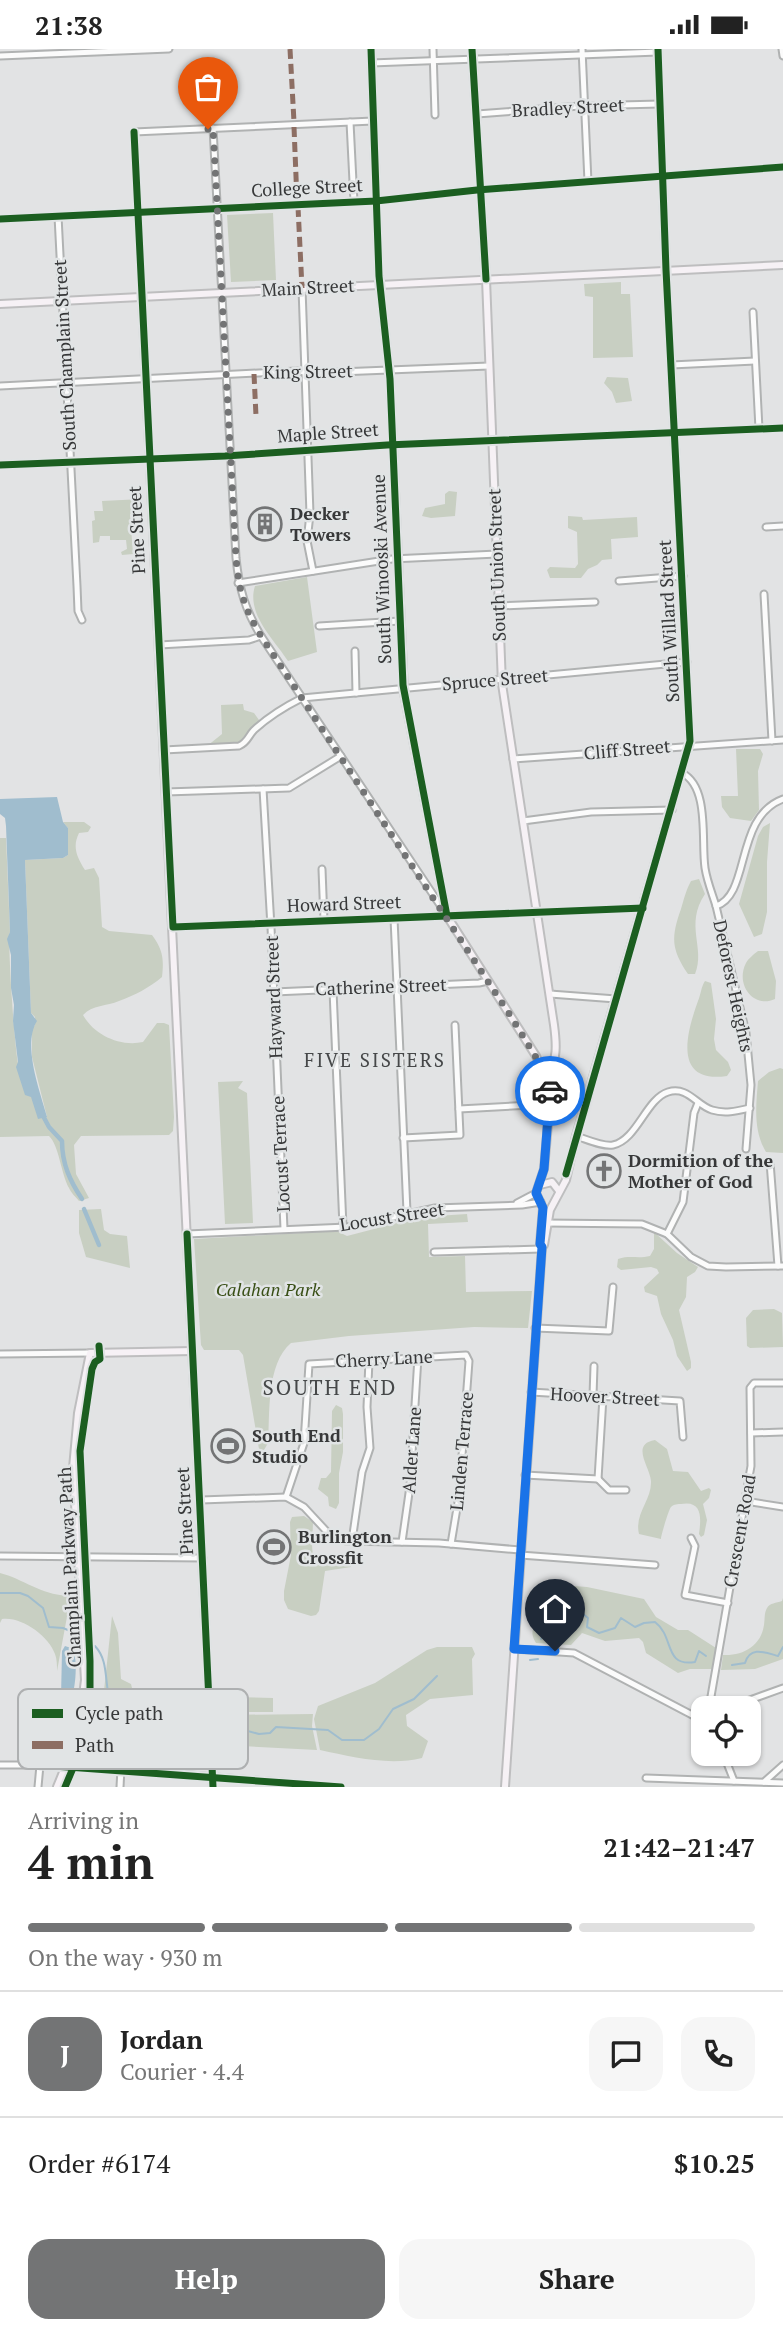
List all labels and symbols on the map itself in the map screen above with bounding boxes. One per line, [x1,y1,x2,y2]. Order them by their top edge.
pin [178,57,238,129]
street label: Bradley Street [511,92,625,122]
street label: College Street [250,172,364,202]
street label: South Champlain Street [47,258,81,451]
street label: Main Street [261,273,355,301]
street label: King Street [263,358,353,384]
street label: Maple Street [276,416,380,448]
street label: South Winooski Avenue [366,474,396,664]
street label: Pine Street [122,485,150,575]
street label: South Union Street [481,488,511,642]
place label: Decker Towers [290,501,351,546]
building icon: Decker Towers [246,505,284,543]
street label: South Willard Street [652,539,684,703]
street label: Spruce Street [441,662,549,696]
street label: Cliff Street [582,733,672,765]
street label: Howard Street [286,889,402,917]
street label: Deforest Heights [708,918,760,1054]
street label: Hayward Street [259,935,287,1059]
street label: Catherine Street [315,972,447,1000]
district label: FIVE SISTERS [304,1047,446,1072]
courier [515,1056,585,1126]
street label: Locust Terrace [265,1095,295,1213]
place label: Dormition of the Mother of God [628,1148,774,1193]
church icon: Dormition of the Mother of God [585,1152,623,1190]
street label: Locust Street [338,1196,446,1236]
park label: Calahan Park [216,1277,321,1301]
street label: Cherry Lane [335,1343,433,1373]
district label: SOUTH END [263,1373,397,1401]
street label: Hoover Street [550,1381,661,1411]
street label: Linden Terrace [444,1390,478,1511]
street label: Alder Lane [396,1406,426,1494]
place label: South End Studio [252,1423,341,1468]
sports icon: South End Studio [209,1427,247,1465]
street label: Champlain Parkway Path [52,1466,86,1668]
street label: Pine Street [170,1466,198,1556]
street label: Crescent Road [717,1472,761,1589]
place label: Burlington Crossfit [298,1524,392,1569]
sports icon: Burlington Crossfit [255,1528,293,1566]
pin [525,1579,585,1651]
legend [18,1689,248,1769]
text: Cycle path [75,1700,163,1725]
text: Path [75,1732,114,1757]

